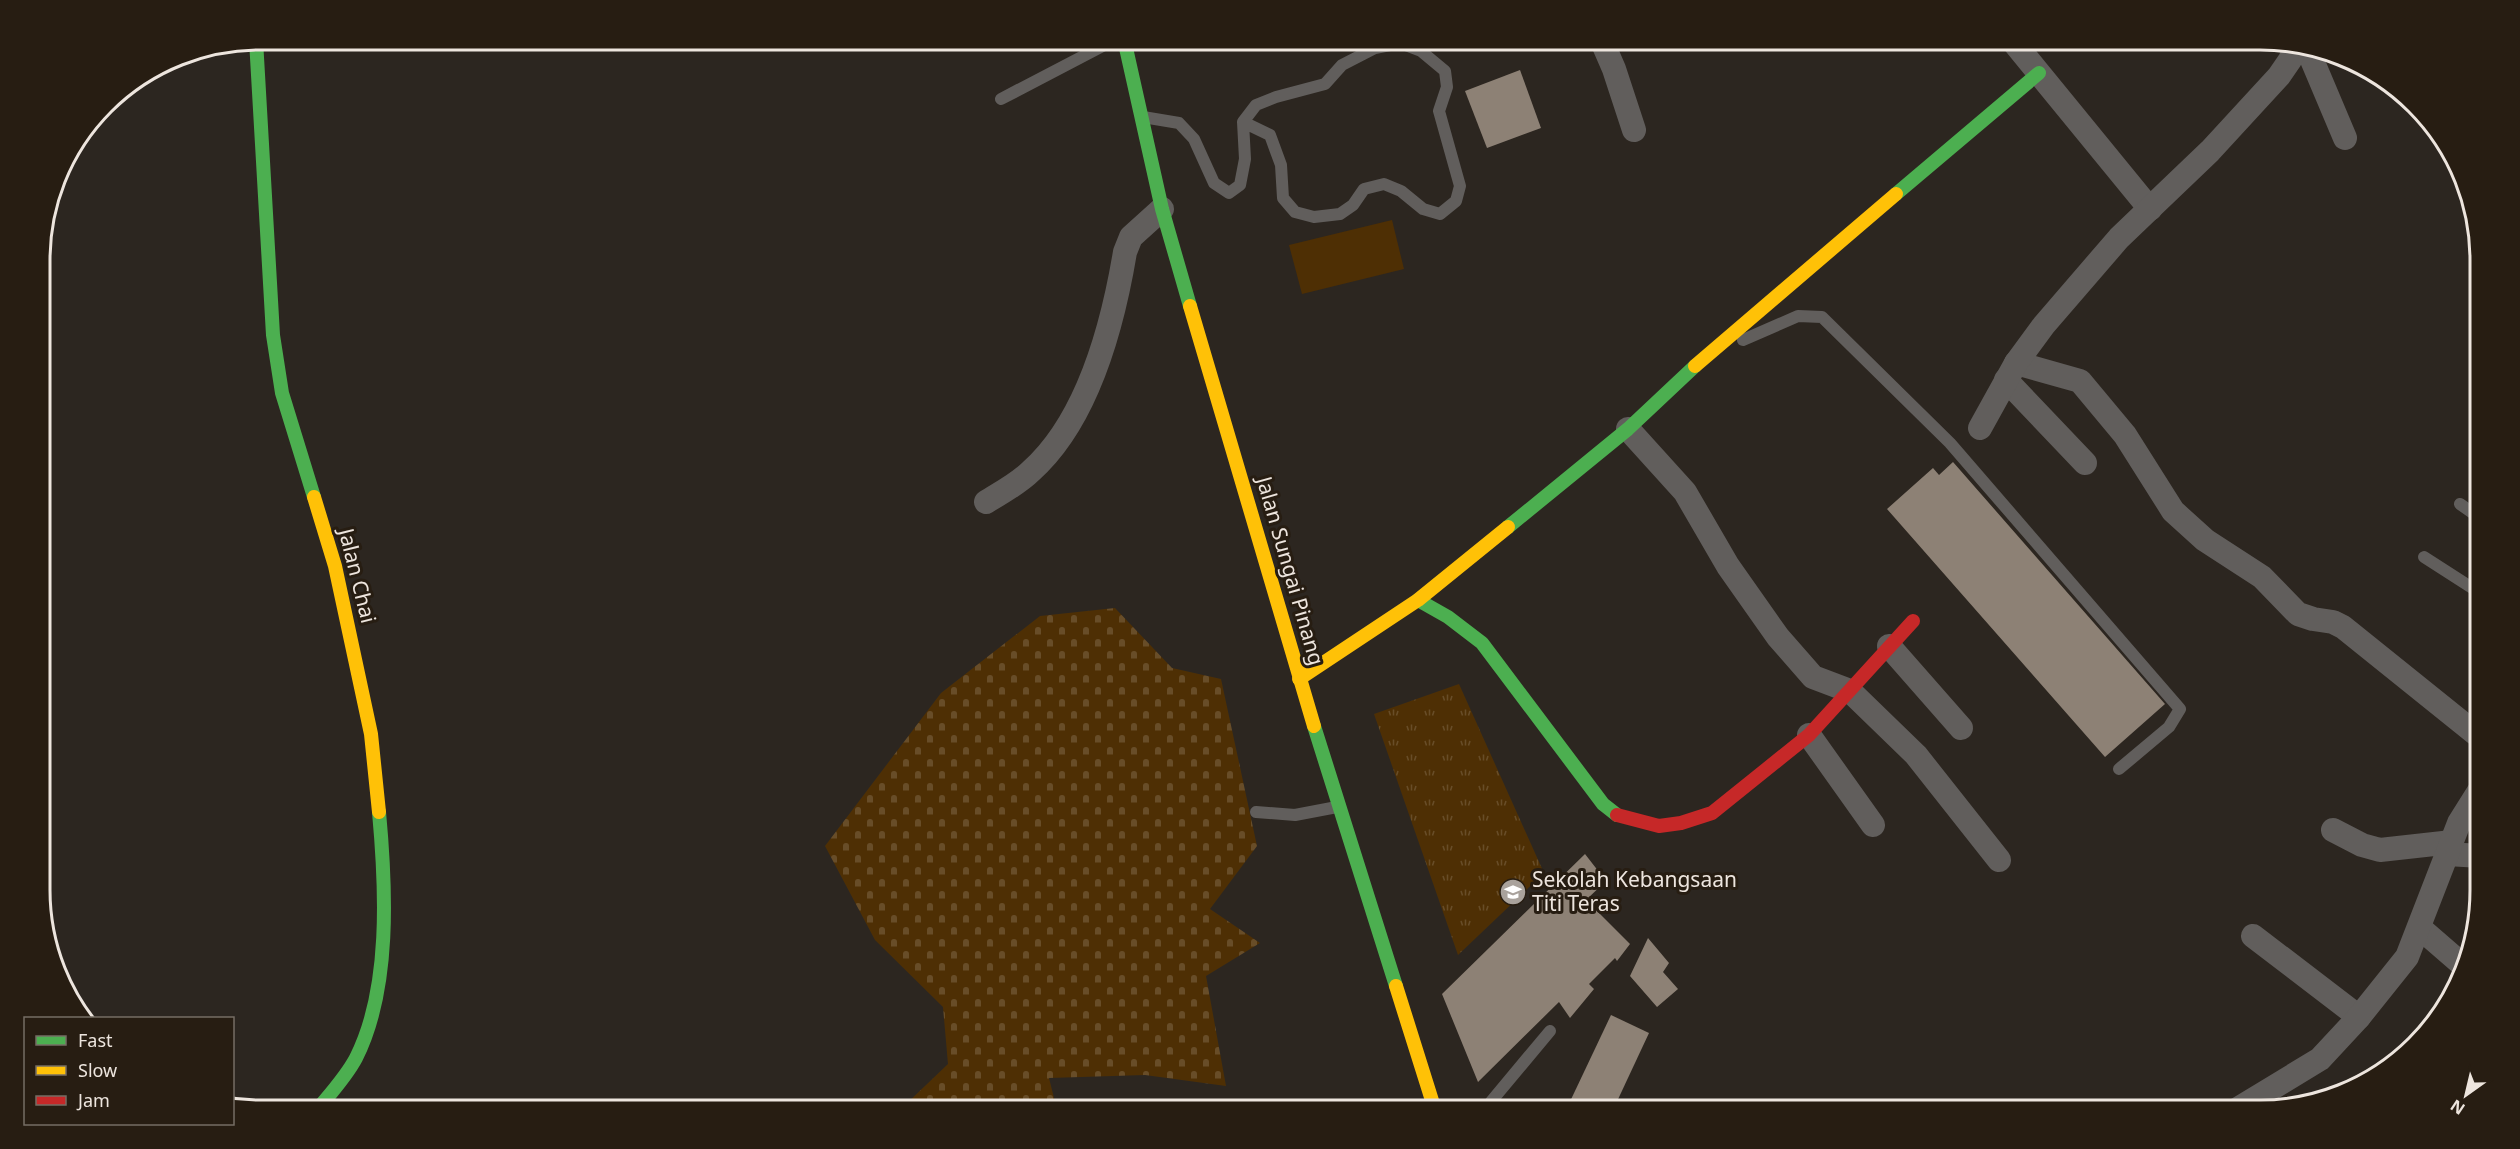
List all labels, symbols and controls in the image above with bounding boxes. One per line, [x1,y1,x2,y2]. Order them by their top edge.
street label: Jalan Sungai Pinang [1250,471,1331,668]
street label: Jalan Chai [332,524,383,626]
place label: Sekolah Kebangsaan Titi Teras [1532,865,1737,917]
school or university icon: Sekolah Kebangsaan Titi Teras [1498,877,1528,907]
legend [24,1017,234,1125]
text: Fast [78,1028,113,1052]
text: Slow [78,1058,117,1082]
north arrow [2436,1065,2496,1125]
text: Jam [76,1088,110,1112]
text: N [2446,1095,2469,1120]

